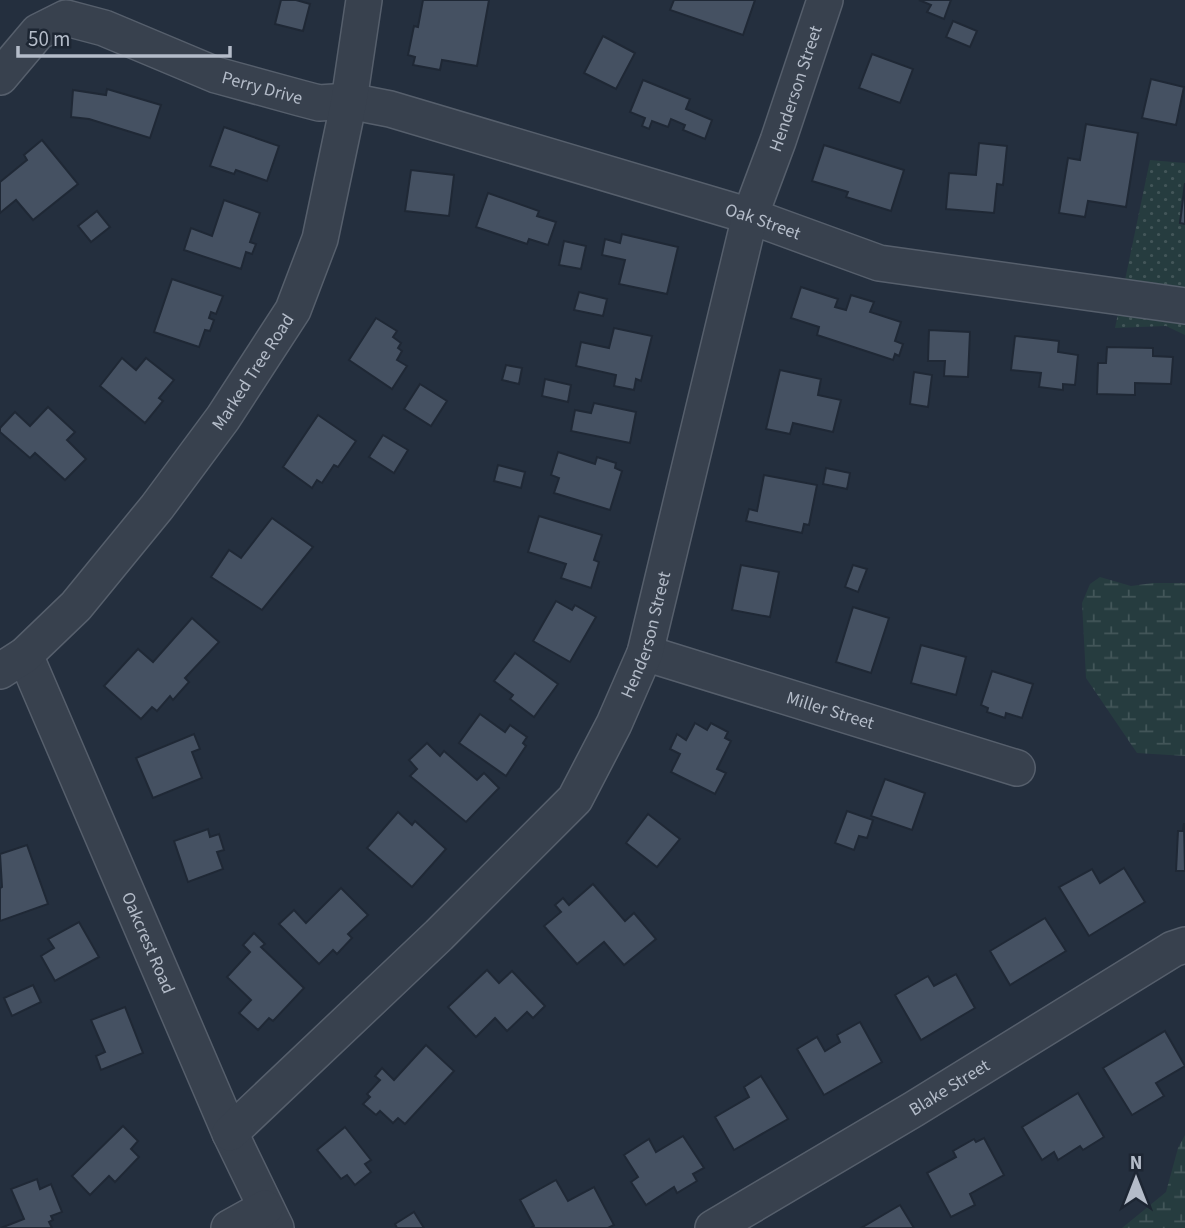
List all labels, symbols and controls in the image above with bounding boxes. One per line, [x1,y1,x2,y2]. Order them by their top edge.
scale bar [18,14,229,58]
street label: Henderson Street [763,22,828,155]
text: 50 m [28,24,70,54]
street label: Perry Drive [219,65,306,111]
street label: Oak Street [722,197,804,246]
street label: Marked Tree Road [206,309,300,435]
street label: Henderson Street [614,569,677,702]
street label: Miller Street [783,685,877,736]
street label: Oakcrest Road [116,888,181,997]
street label: Blake Street [904,1053,994,1122]
north arrow [1101,1144,1171,1214]
text: N [1130,1150,1142,1177]

